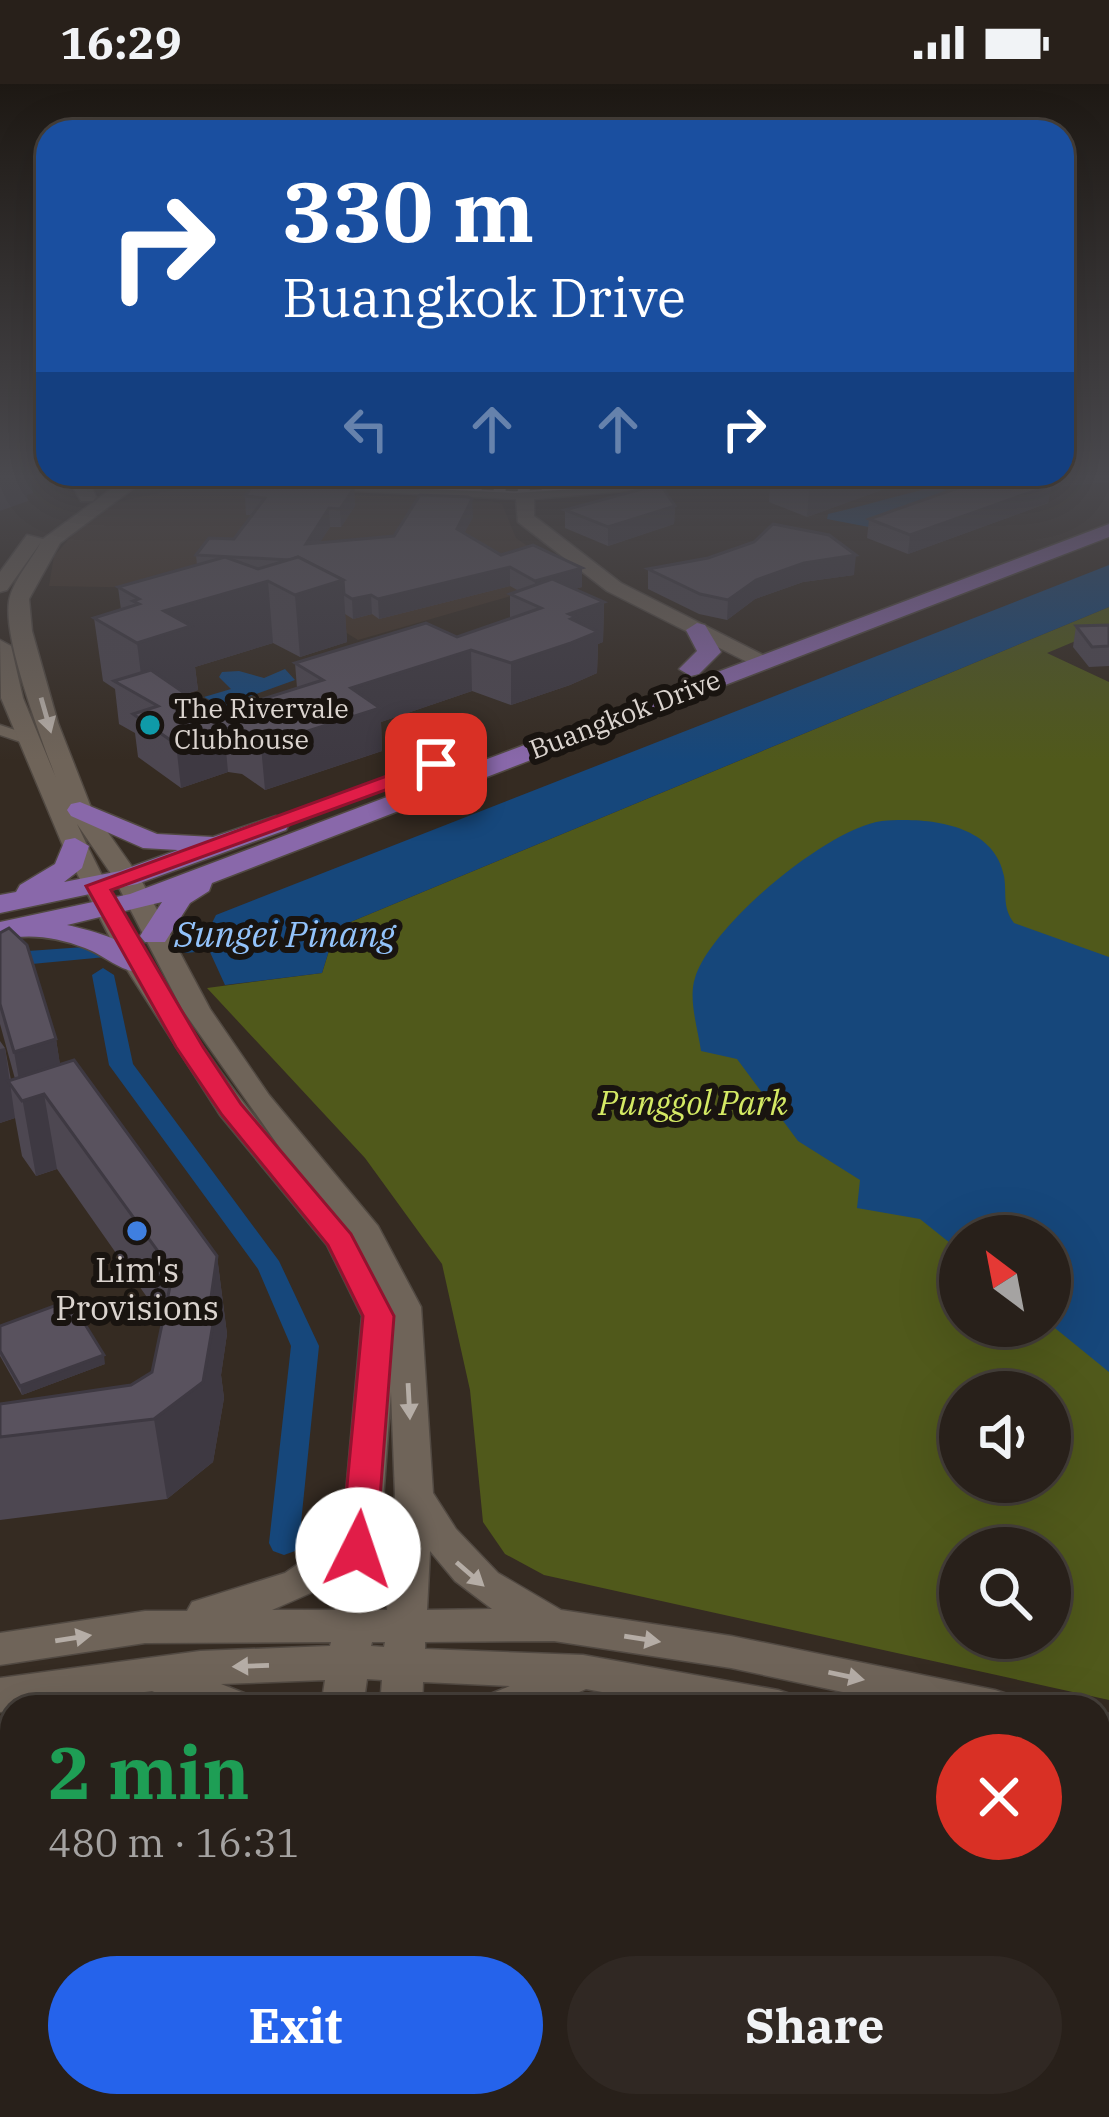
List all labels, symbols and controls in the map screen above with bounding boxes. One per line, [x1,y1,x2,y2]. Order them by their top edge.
text: 16:29 [60,13,182,71]
text: 330 m [282,156,534,265]
icon: right [84,168,240,324]
text: Buangkok Drive [282,262,686,332]
icon: left [333,396,399,462]
icon: ahead [459,396,525,462]
icon: ahead [585,396,651,462]
icon: right [711,396,777,462]
street label: Buangkok Drive [524,661,725,766]
place label: The Rivervale Clubhouse [174,690,349,756]
one-way arrow [38,697,56,734]
marker: The Rivervale Clubhouse [137,712,163,738]
pin [385,713,487,815]
icon: arrive [403,731,469,797]
water label: Sungei Pinang [173,910,397,957]
park label: Punggol Park [597,1081,788,1124]
north arrow [939,1215,1071,1347]
map controls [939,1215,1071,1659]
marker: Lim's Provisions [124,1218,150,1244]
place label: Lim's Provisions [55,1248,219,1329]
button: sound [939,1371,1071,1503]
one-way arrow [400,1382,419,1420]
position arrow [295,1487,421,1613]
button: search [939,1527,1071,1659]
one-way arrow [455,1560,485,1586]
one-way arrow [54,1628,92,1647]
one-way arrow [624,1630,662,1648]
one-way arrow [231,1657,269,1676]
one-way arrow [827,1667,865,1686]
text: 2 min [48,1725,250,1819]
button: close [936,1734,1062,1860]
text: 480 m · 16:31 [48,1817,300,1868]
button: Exit [48,1956,543,2094]
button: Share [567,1956,1062,2094]

